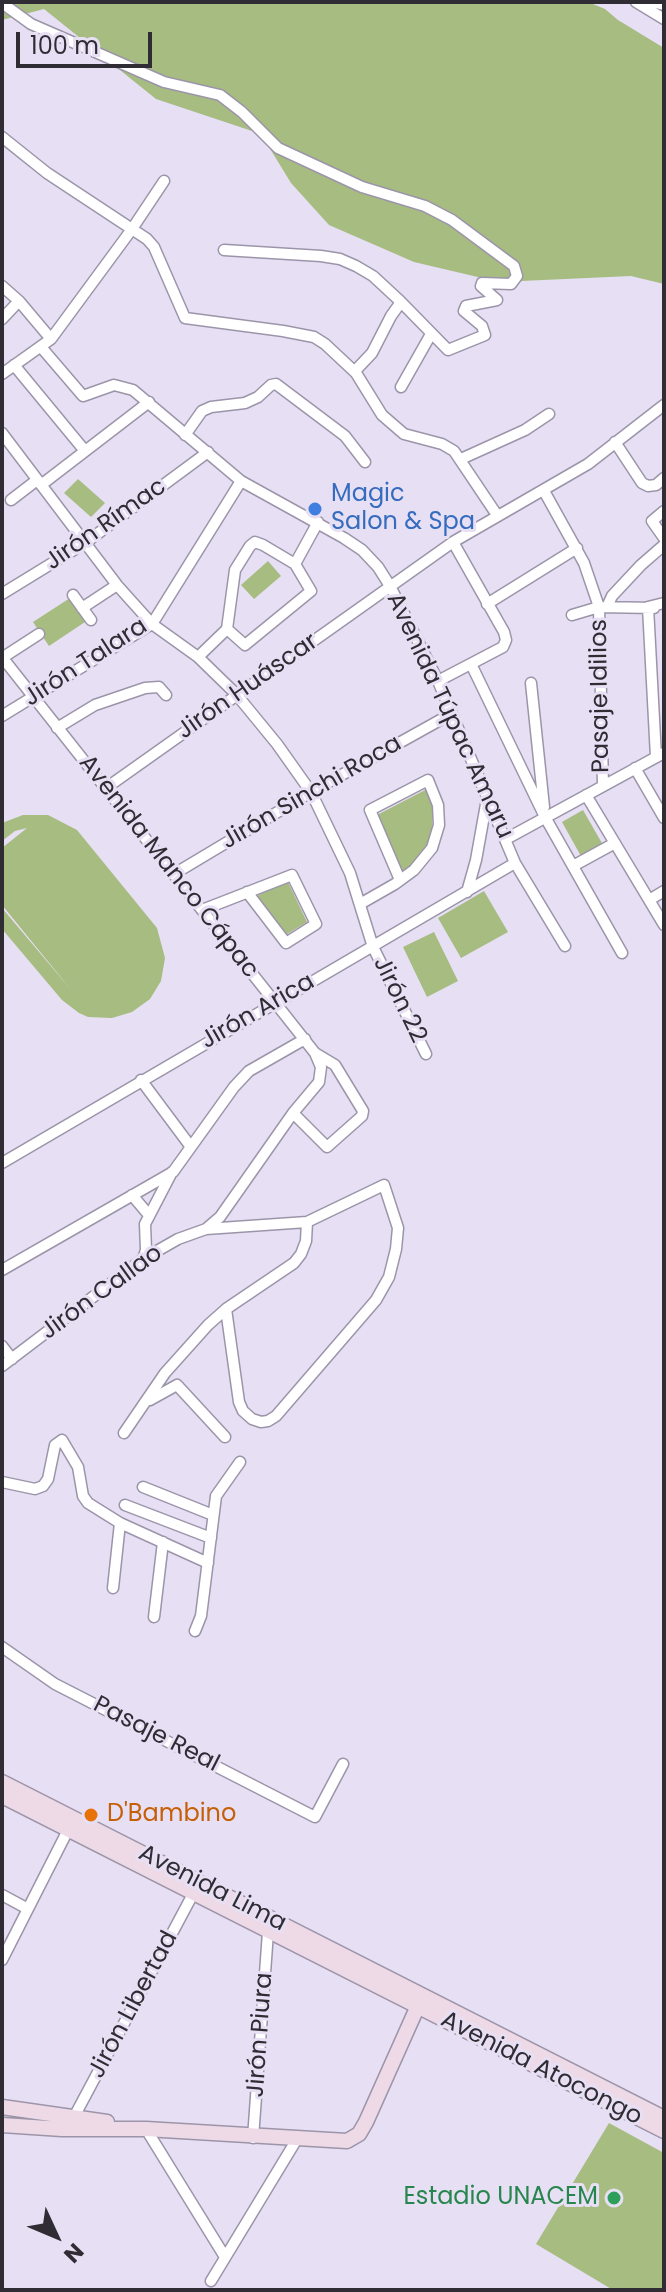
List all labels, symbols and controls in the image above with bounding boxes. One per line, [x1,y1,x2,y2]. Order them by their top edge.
scale bar [20,16,156,66]
text: 100 m [30,29,99,62]
street label: Jirón Rímac [40,473,172,577]
place label: Magic Salon & Spa [331,481,475,537]
marker: Magic Salon & Spa [306,500,324,518]
street label: Avenida Túpac Amaru [379,589,519,843]
street label: Jirón Talara [19,612,153,714]
street label: Pasaje Idilios [585,619,617,773]
street label: Jirón Huáscar [172,628,324,746]
street label: Jirón Sinchi Roca [217,730,407,856]
street label: Avenida Manco Cápac [72,750,264,984]
street label: Jirón 22 [366,952,432,1048]
street label: Jirón Arica [196,968,320,1056]
street label: Jirón Callao [36,1239,168,1347]
street label: Pasaje Real [88,1691,224,1779]
place label: D'Bambino [107,1801,236,1829]
marker: D'Bambino [82,1806,100,1824]
street label: Avenida Lima [133,1839,291,1939]
street label: Jirón Libertad [83,1927,185,2083]
street label: Jirón Piura [242,1972,280,2098]
street label: Avenida Atocongo [436,2006,646,2132]
place label: Estadio UNACEM [404,2184,598,2212]
marker: Estadio UNACEM [605,2189,623,2207]
north arrow [16,2196,96,2276]
text: N [57,2236,91,2270]

